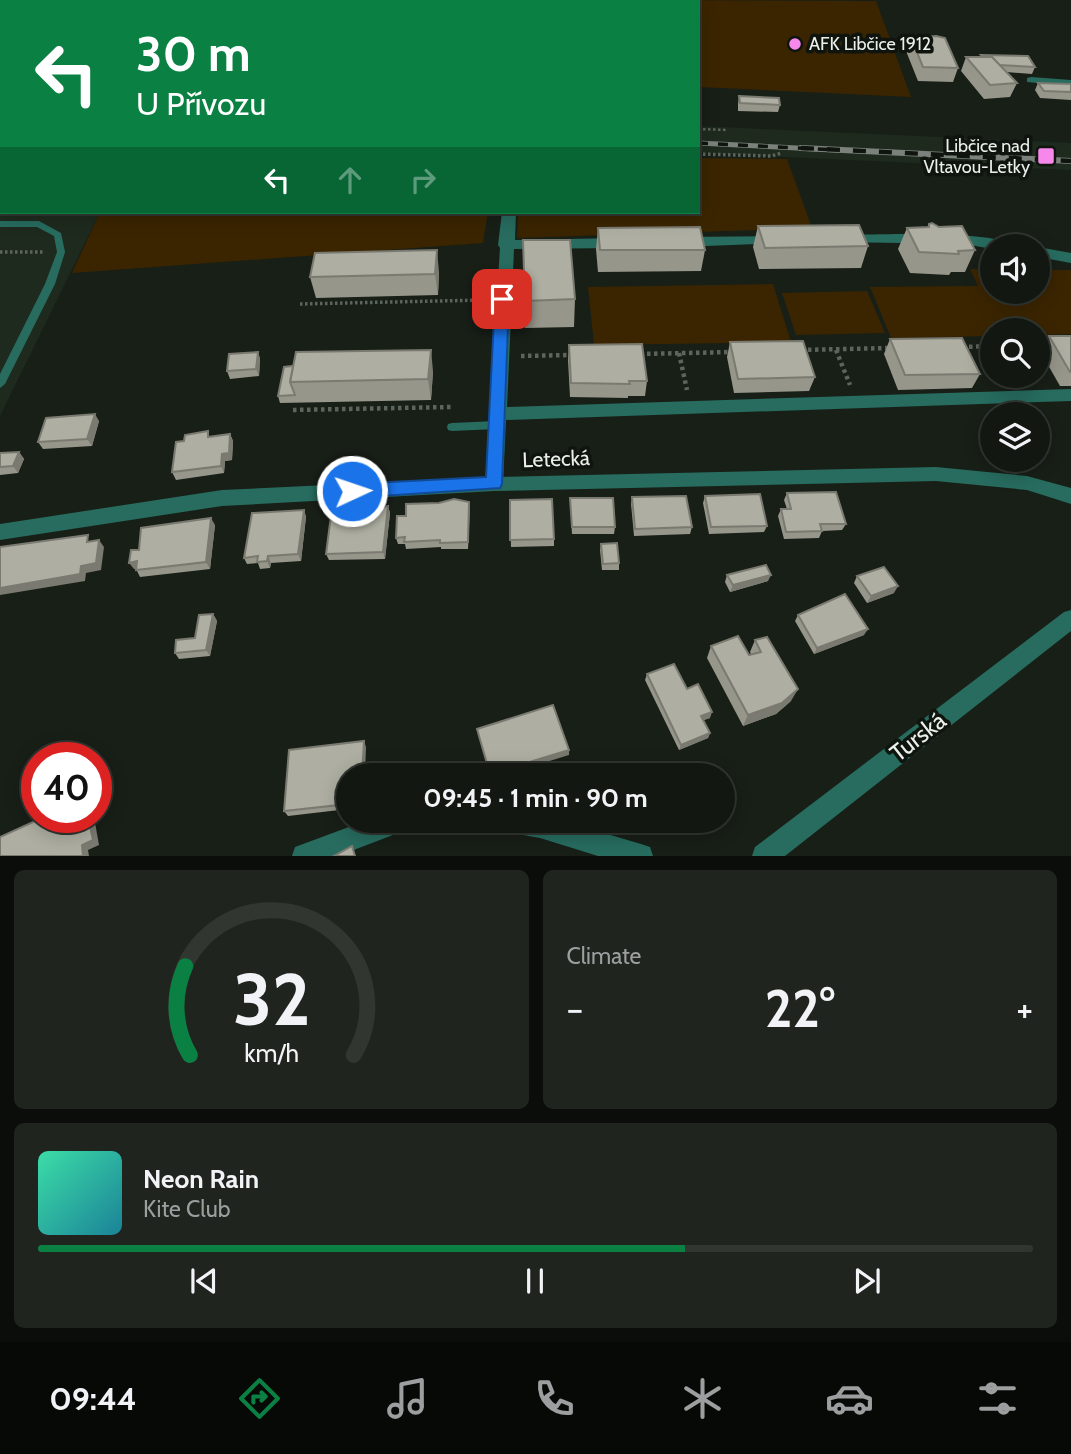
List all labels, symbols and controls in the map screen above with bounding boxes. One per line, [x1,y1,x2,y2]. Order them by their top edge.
text: 30 m [136,24,251,83]
icon: left [21,28,112,119]
place label: AFK Libčice 1912 [809,33,931,55]
marker: AFK Libčice 1912 [787,36,803,52]
text: U Přívozu [136,84,266,123]
place label: Libčice nad Vltavou-Letky [924,135,1030,178]
marker: Libčice nad Vltavou-Letky [1036,146,1056,166]
icon: left [258,161,296,199]
icon: ahead [331,161,369,199]
icon: right [404,161,442,199]
map controls [980,234,1050,472]
button: sound [980,234,1050,304]
pin [472,269,532,329]
icon: arrive [483,280,521,318]
button: search [980,318,1050,388]
button: layers [980,402,1050,472]
street label: Letecká [522,445,590,472]
position arrow [315,454,389,528]
street label: Turská [884,706,952,767]
speed limit sign: 40 [21,742,112,833]
text: 09:45 · 1 min · 90 m [423,782,648,814]
text: Climate [567,942,641,970]
text: 32 [232,956,310,1044]
text: 22° [765,977,835,1040]
text: − [567,985,583,1032]
text: + [1016,985,1033,1032]
text: km/h [244,1038,299,1068]
text: Neon Rain [143,1163,259,1195]
text: Kite Club [143,1195,230,1223]
icon: previous [185,1262,223,1300]
icon: pause [516,1262,554,1300]
icon: next [848,1262,886,1300]
icon: directions [235,1374,284,1423]
icon: music [383,1374,432,1423]
icon: phone [530,1374,579,1423]
icon: climate [678,1374,727,1423]
icon: car [825,1374,874,1423]
icon: filters [973,1374,1022,1423]
text: 09:44 [49,1379,137,1418]

